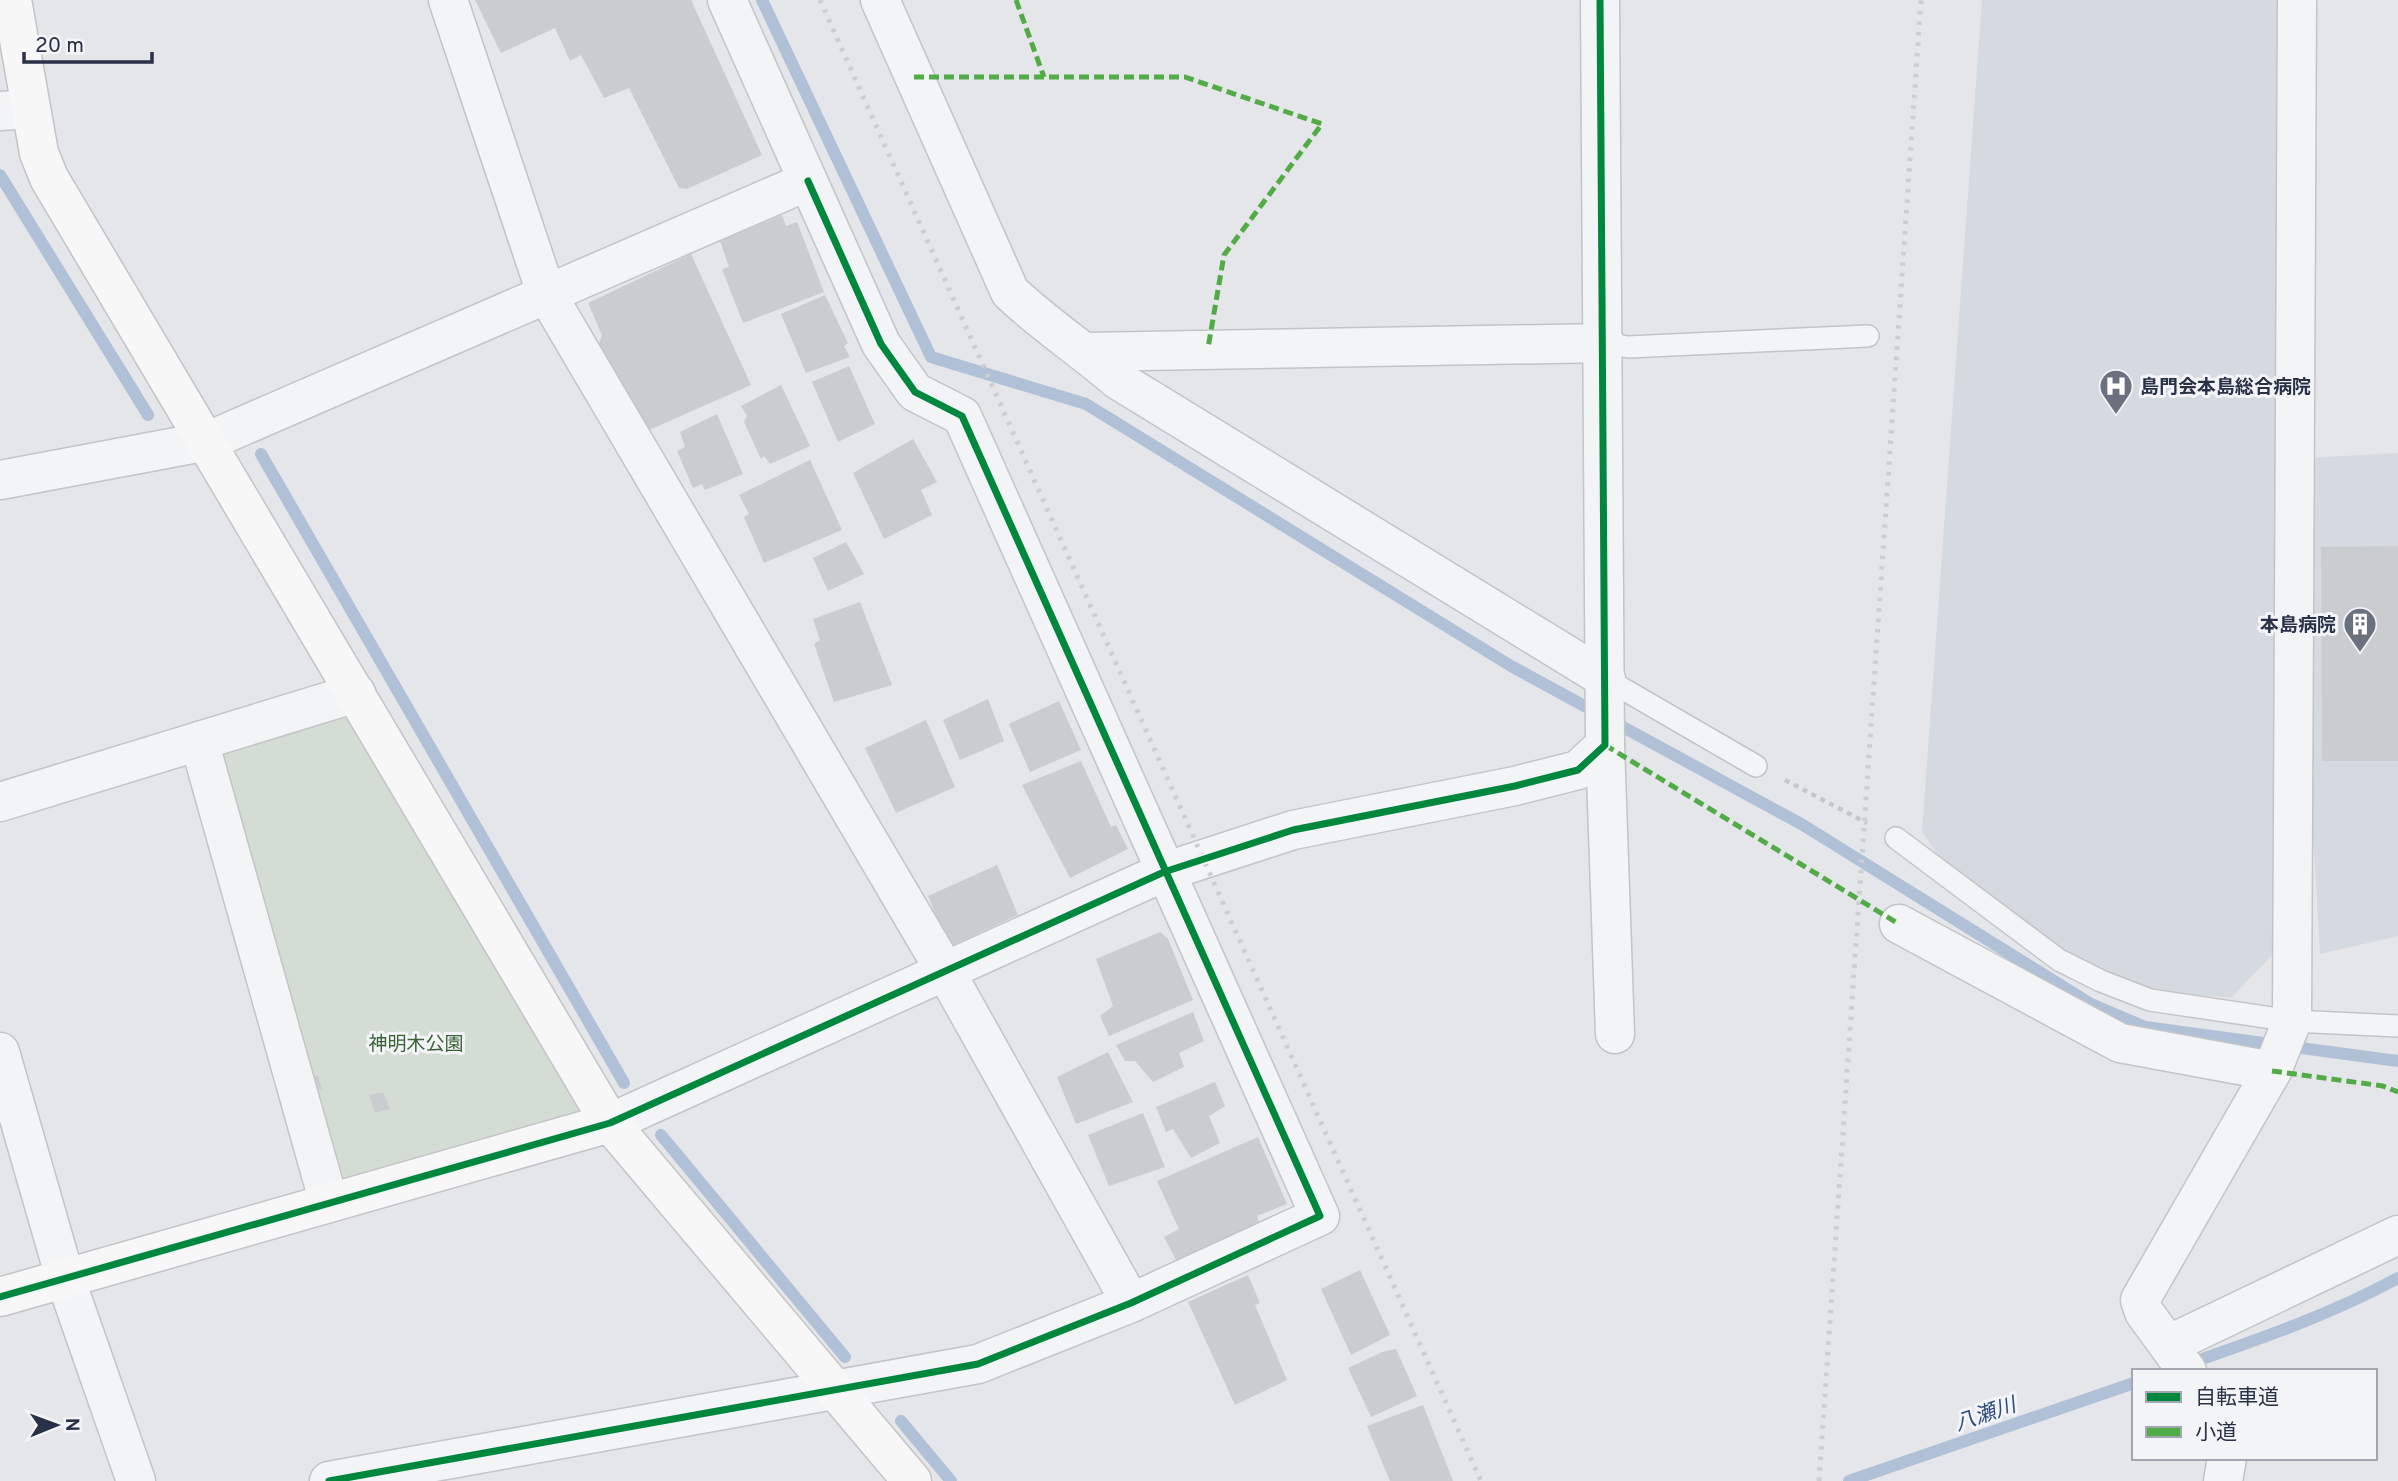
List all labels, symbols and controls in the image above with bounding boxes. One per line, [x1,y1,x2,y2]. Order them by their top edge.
scale bar [24,21,152,65]
text: 20 m [35,33,84,60]
hospital icon: 島門会本島総合病院 [2097,367,2135,416]
place label: 島門会本島総合病院 [2140,376,2311,400]
building icon: 本島病院 [2341,605,2379,654]
place label: 本島病院 [2260,614,2336,638]
park label: 神明木公園 [368,1033,464,1057]
legend [2132,1369,2377,1460]
text: 自転車道 [2195,1385,2279,1412]
north arrow [21,1390,91,1460]
water label: 八瀬川 [1951,1392,2022,1438]
text: N [59,1418,83,1432]
text: 小道 [2195,1420,2237,1447]

